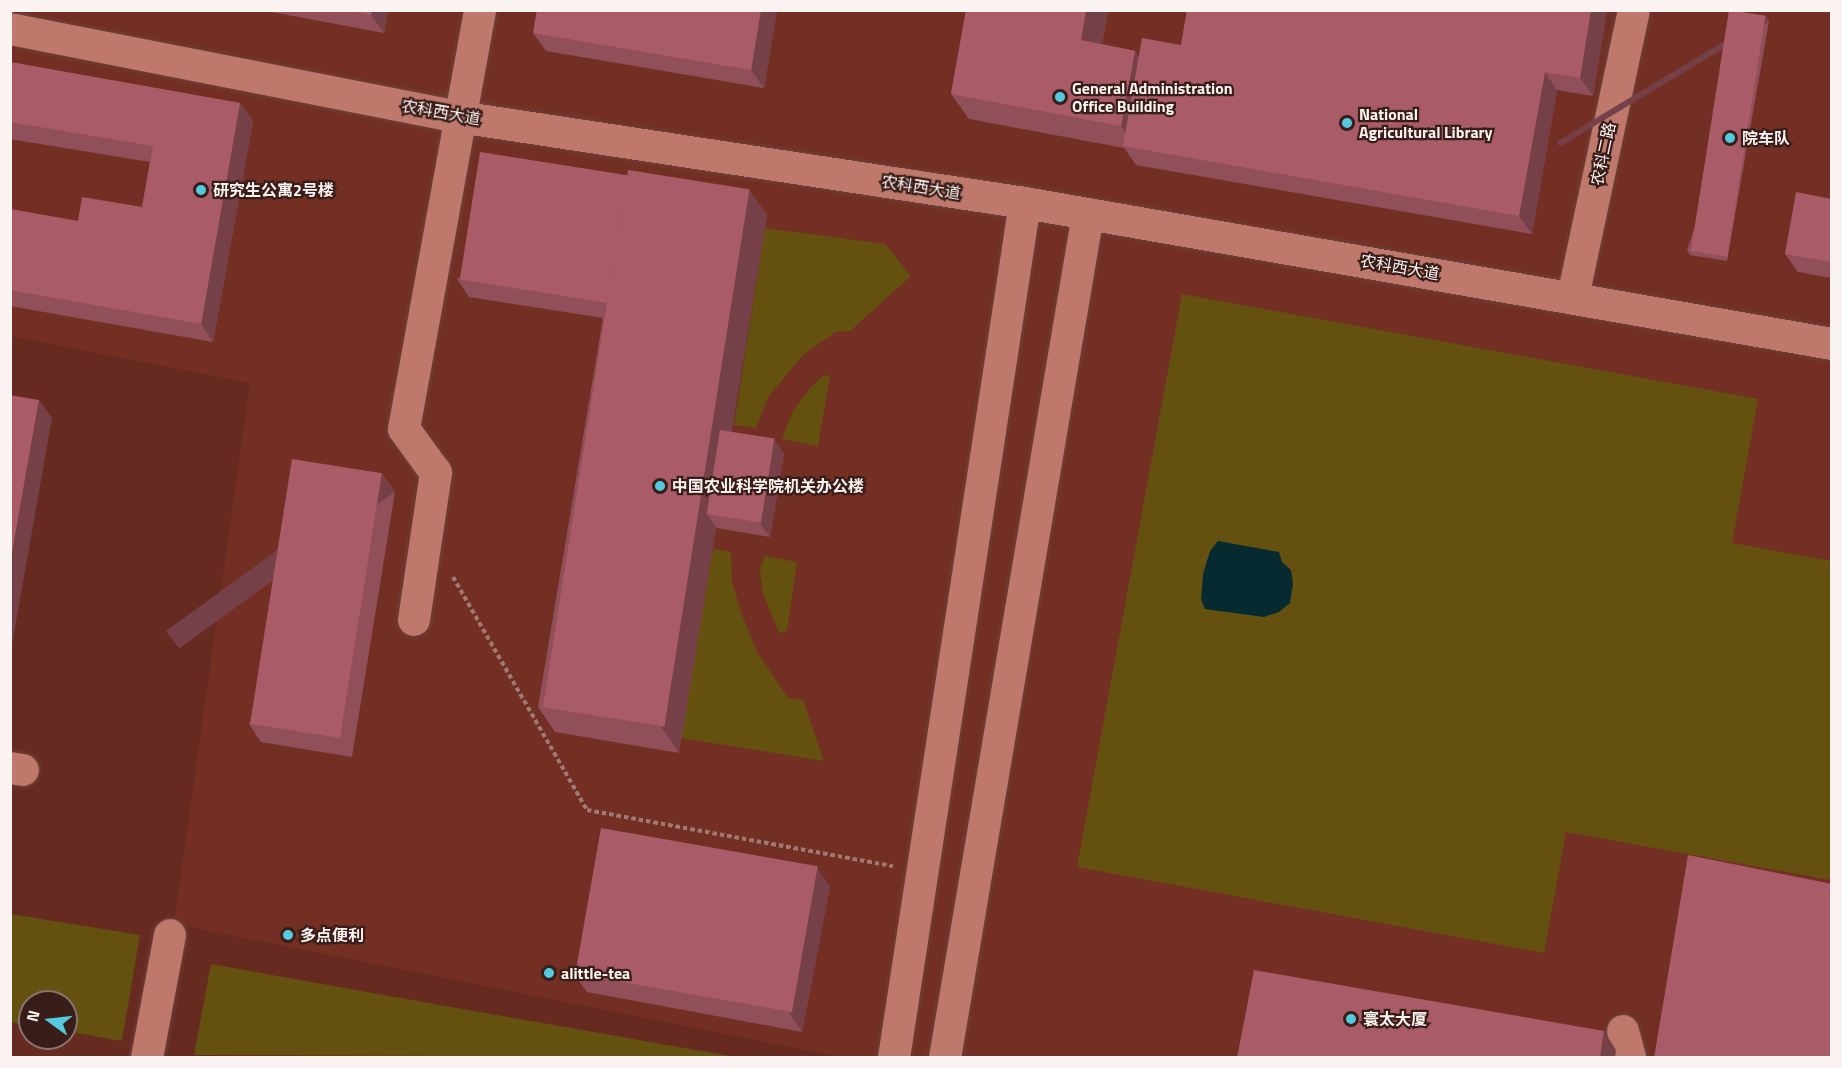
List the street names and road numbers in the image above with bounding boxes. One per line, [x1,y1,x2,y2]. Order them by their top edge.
street label: 农科西大道 [400,96,482,128]
street label: 农科二路 [1587,121,1619,187]
street label: 农科西大道 [880,171,962,203]
street label: 农科西大道 [1359,251,1441,283]

